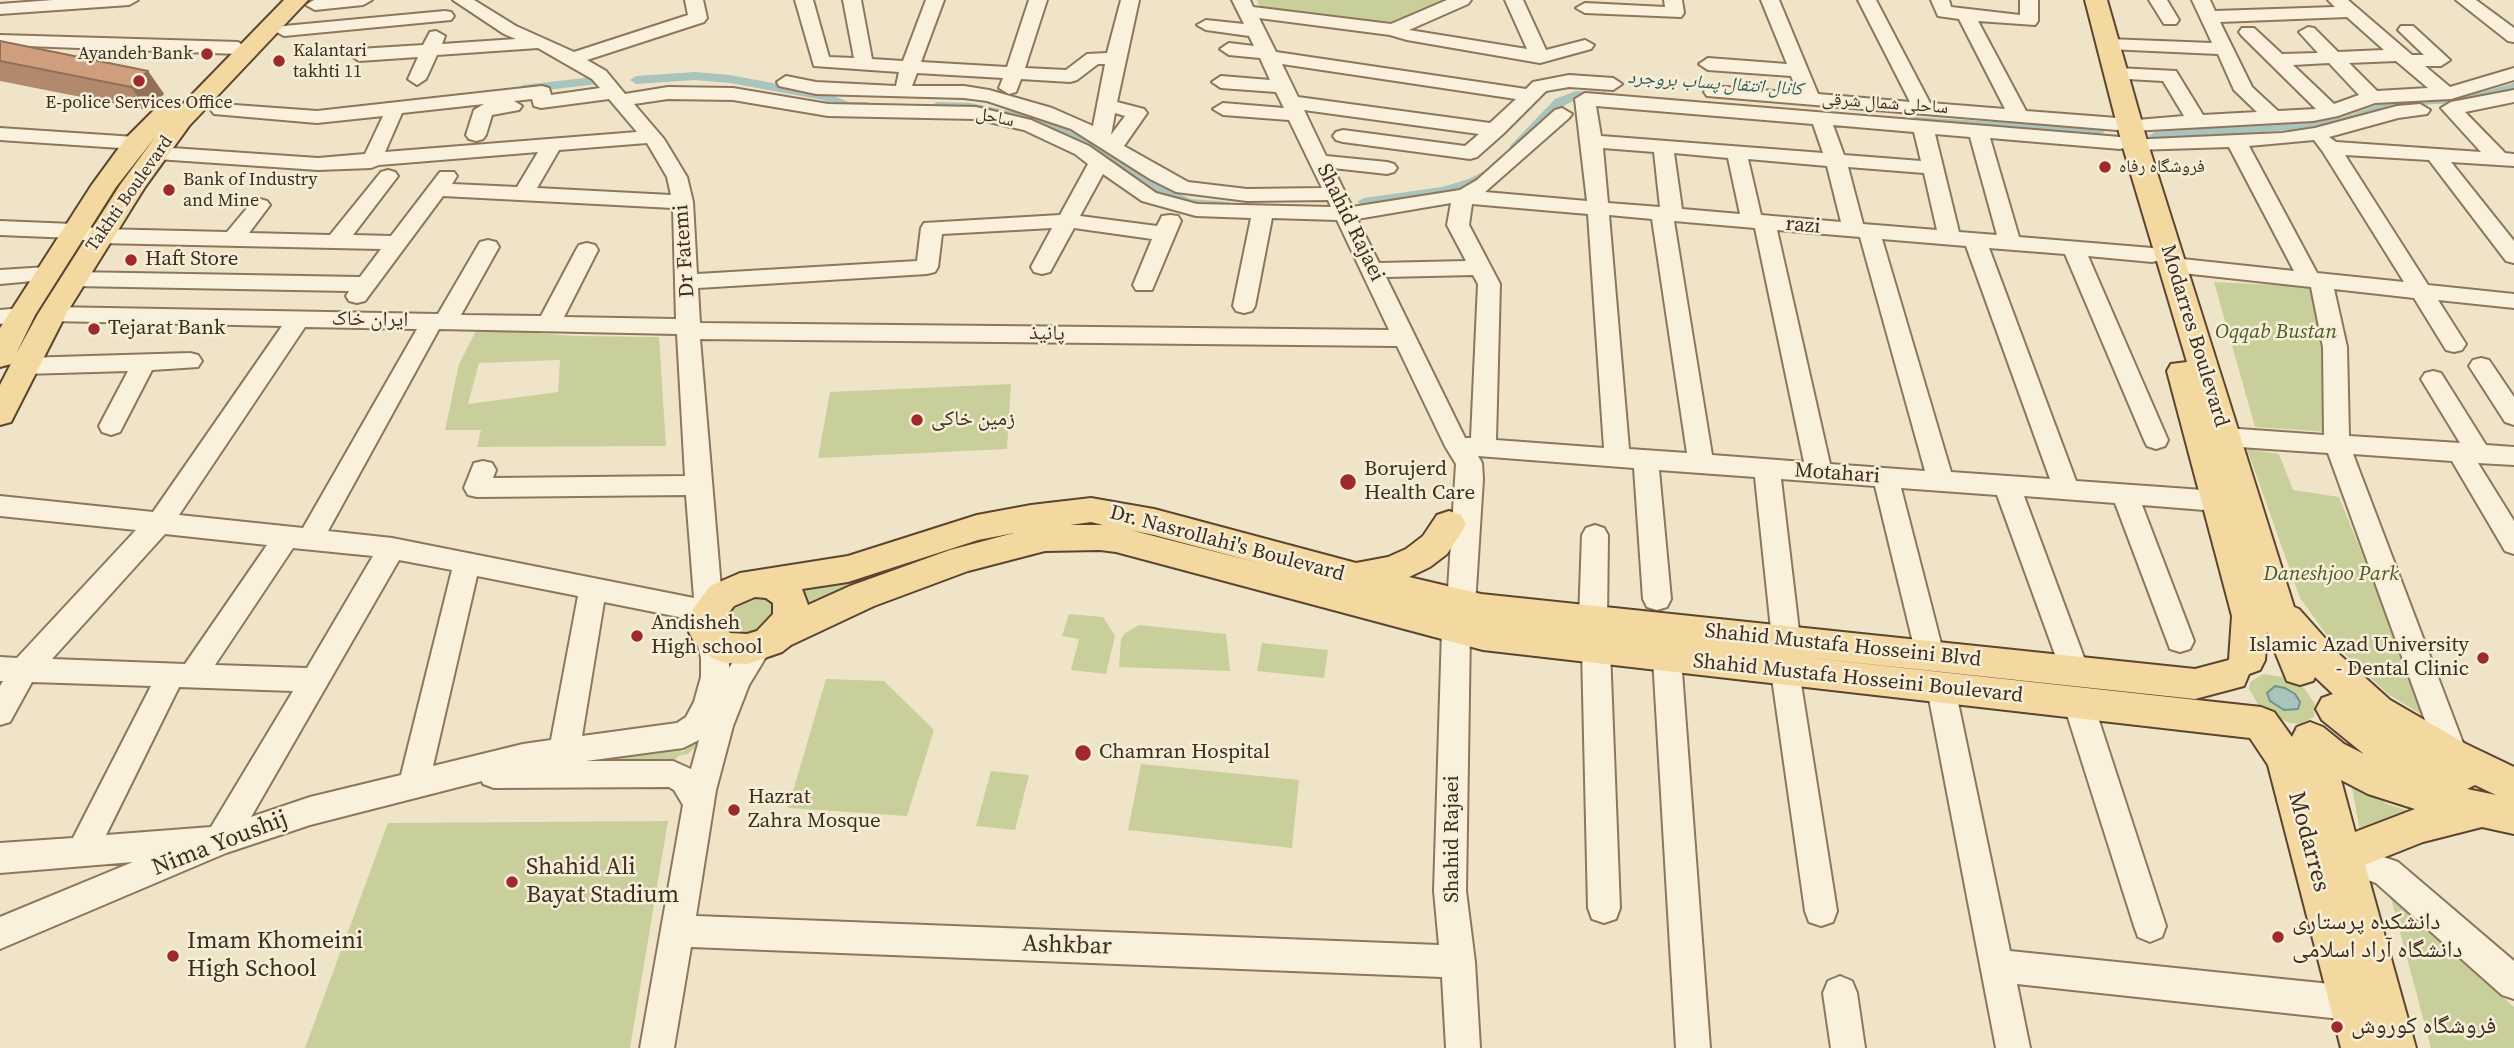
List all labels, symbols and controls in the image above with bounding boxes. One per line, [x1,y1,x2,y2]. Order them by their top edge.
place label: Kalantari takhti 11 [293,40,367,82]
place label: Ayandeh Bank [78,43,193,65]
marker: Ayandeh Bank [199,46,215,62]
marker: Kalantari takhti 11 [271,53,287,69]
water label: کانال انتقال پساب بروجرد [1627,67,1803,101]
marker: E-police Services Office [131,73,147,89]
street label: ساحلی شمال شرقی [1821,89,1949,119]
place label: E-police Services Office [45,92,233,114]
street label: ساحل [974,103,1016,133]
street label: Takhti Boulevard [82,132,178,256]
place label: فروشگاه رفاه [2119,156,2205,178]
marker: فروشگاه رفاه [2097,159,2113,175]
street label: Shahid Rajaei [1311,160,1389,286]
place label: Bank of Industry and Mine [183,169,318,212]
marker: Bank of Industry and Mine [161,182,177,198]
street label: Dr Fatemi [669,204,701,298]
street label: razi [1784,212,1822,240]
street label: Modarres Boulevard [2154,242,2234,430]
place label: Haft Store [145,247,239,273]
marker: Haft Store [123,252,139,268]
street label: ایران خاک [331,307,409,333]
place label: Tejarat Bank [108,316,225,342]
park label: Oqqab Bustan [2215,320,2337,346]
marker: Tejarat Bank [86,321,102,337]
street label: پانیذ [1029,321,1065,347]
place label: زمین خاکی [931,407,1015,433]
marker: زمین خاکی [909,412,925,428]
place label: Borujerd Health Care [1364,457,1475,507]
street label: Motahari [1793,458,1881,490]
marker: Borujerd Health Care [1338,472,1358,492]
street label: Dr. Nasrollahi's Boulevard [1107,501,1347,587]
park label: Daneshjoo Park [2263,562,2399,588]
place label: Andisheh High school [651,611,763,661]
street label: Shahid Mustafa Hosseini Blvd [1704,619,1982,673]
marker: Andisheh High school [629,628,645,644]
place label: Islamic Azad University - Dental Clinic [2249,633,2469,683]
street label: Shahid Mustafa Hosseini Boulevard [1692,649,2024,709]
marker: Islamic Azad University - Dental Clinic [2475,650,2491,666]
place label: Chamran Hospital [1099,740,1270,766]
marker: Chamran Hospital [1073,743,1093,763]
street label: Shahid Rajaei [1440,775,1466,903]
place label: Hazrat Zahra Mosque [748,785,881,835]
street label: Modarres [2281,789,2335,895]
marker: Hazrat Zahra Mosque [726,802,742,818]
street label: Nima Youshij [148,805,292,883]
place label: Shahid Ali Bayat Stadium [526,854,679,910]
marker: Shahid Ali Bayat Stadium [504,874,520,890]
place label: دانشکده پرستاری دانشگاه آراد اسلامی [2292,909,2462,965]
place label: Imam Khomeini High School [187,928,363,984]
marker: دانشکده پرستاری دانشگاه آراد اسلامی [2270,929,2286,945]
street label: Ashkbar [1022,930,1112,962]
marker: Imam Khomeini High School [165,948,181,964]
place label: فروشگاه کوروش [2351,1013,2496,1041]
marker: فروشگاه کوروش [2329,1019,2345,1035]

